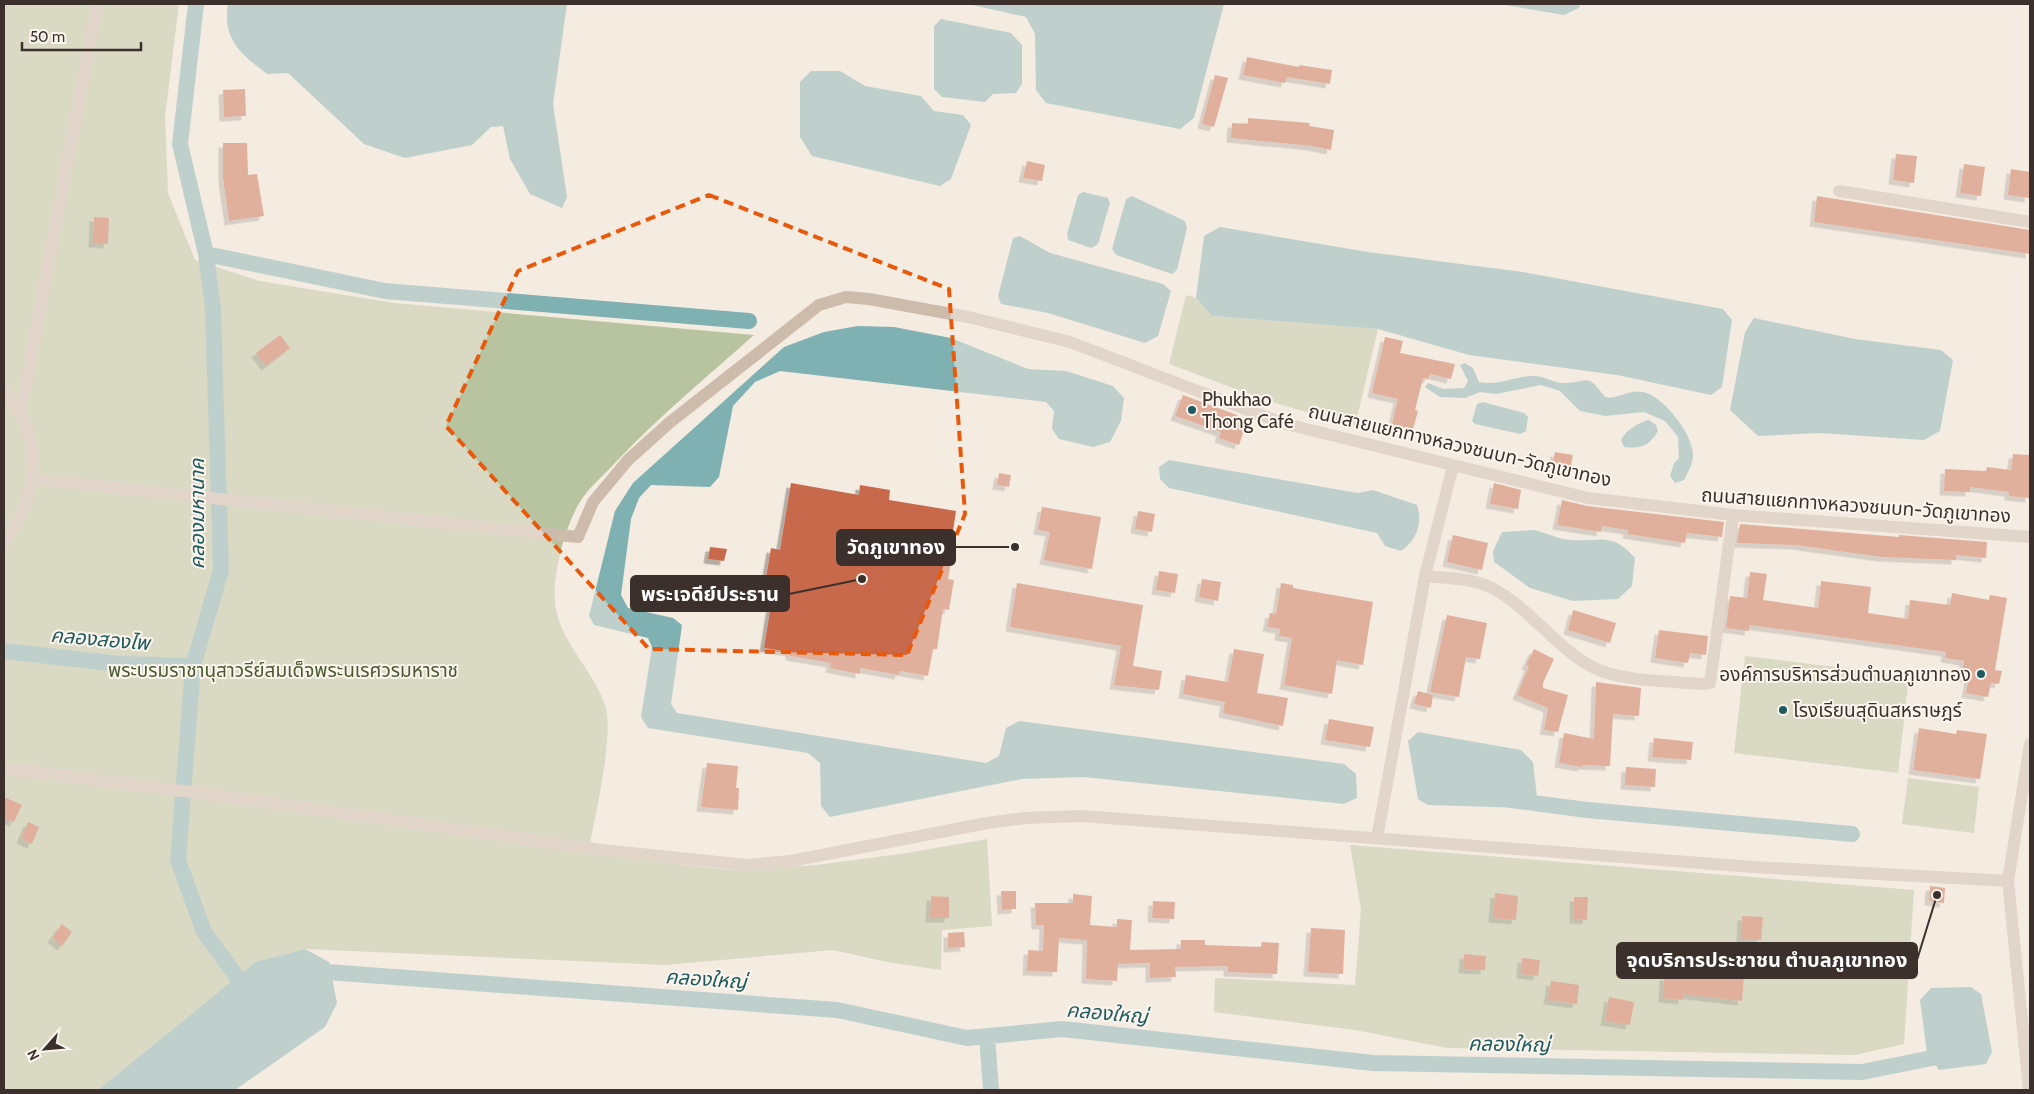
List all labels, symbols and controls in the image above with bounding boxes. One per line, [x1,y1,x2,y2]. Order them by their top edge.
scale bar [22,20,141,52]
text: 50 m [30,28,65,46]
place label: Phukhao Thong Café [1202,388,1294,433]
street label: ถนนสายแยกทางหลวงชนบท-วัดภูเขาทอง [1306,399,1614,493]
marker: Phukhao Thong Café [1186,404,1198,416]
water label: คลองมหานาค [185,458,209,569]
street label: ถนนสายแยกทางหลวงชนบท-วัดภูเขาทอง [1700,483,2012,529]
callout: วัดภูเขาทอง [837,530,955,565]
text: วัดภูเขาทอง [847,535,945,559]
callout: พระเจดีย์ประธาน [631,576,789,611]
text: พระเจดีย์ประธาน [641,582,779,606]
water label: คลองสองไพ [50,623,153,655]
park label: พระบรมราชานุสาวรีย์สมเด็จพระนเรศวรมหาราช [108,659,458,682]
place label: องค์การบริหารส่วนตำบลภูเขาทอง [1719,663,1971,687]
marker: องค์การบริหารส่วนตำบลภูเขาทอง [1975,668,1987,680]
place label: โรงเรียนสุดินสหราษฎร์ [1793,699,1963,722]
marker: โรงเรียนสุดินสหราษฎร์ [1777,704,1789,716]
callout: จุดบริการประชาชน ตำบลภูเขาทอง [1617,943,1917,978]
text: จุดบริการประชาชน ตำบลภูเขาทอง [1627,948,1907,972]
water label: คลองใหญ่ [664,964,751,994]
water label: คลองใหญ่ [1065,997,1152,1029]
north arrow [20,1024,70,1074]
water label: คลองใหญ่ [1468,1031,1553,1057]
text: N [23,1046,44,1063]

